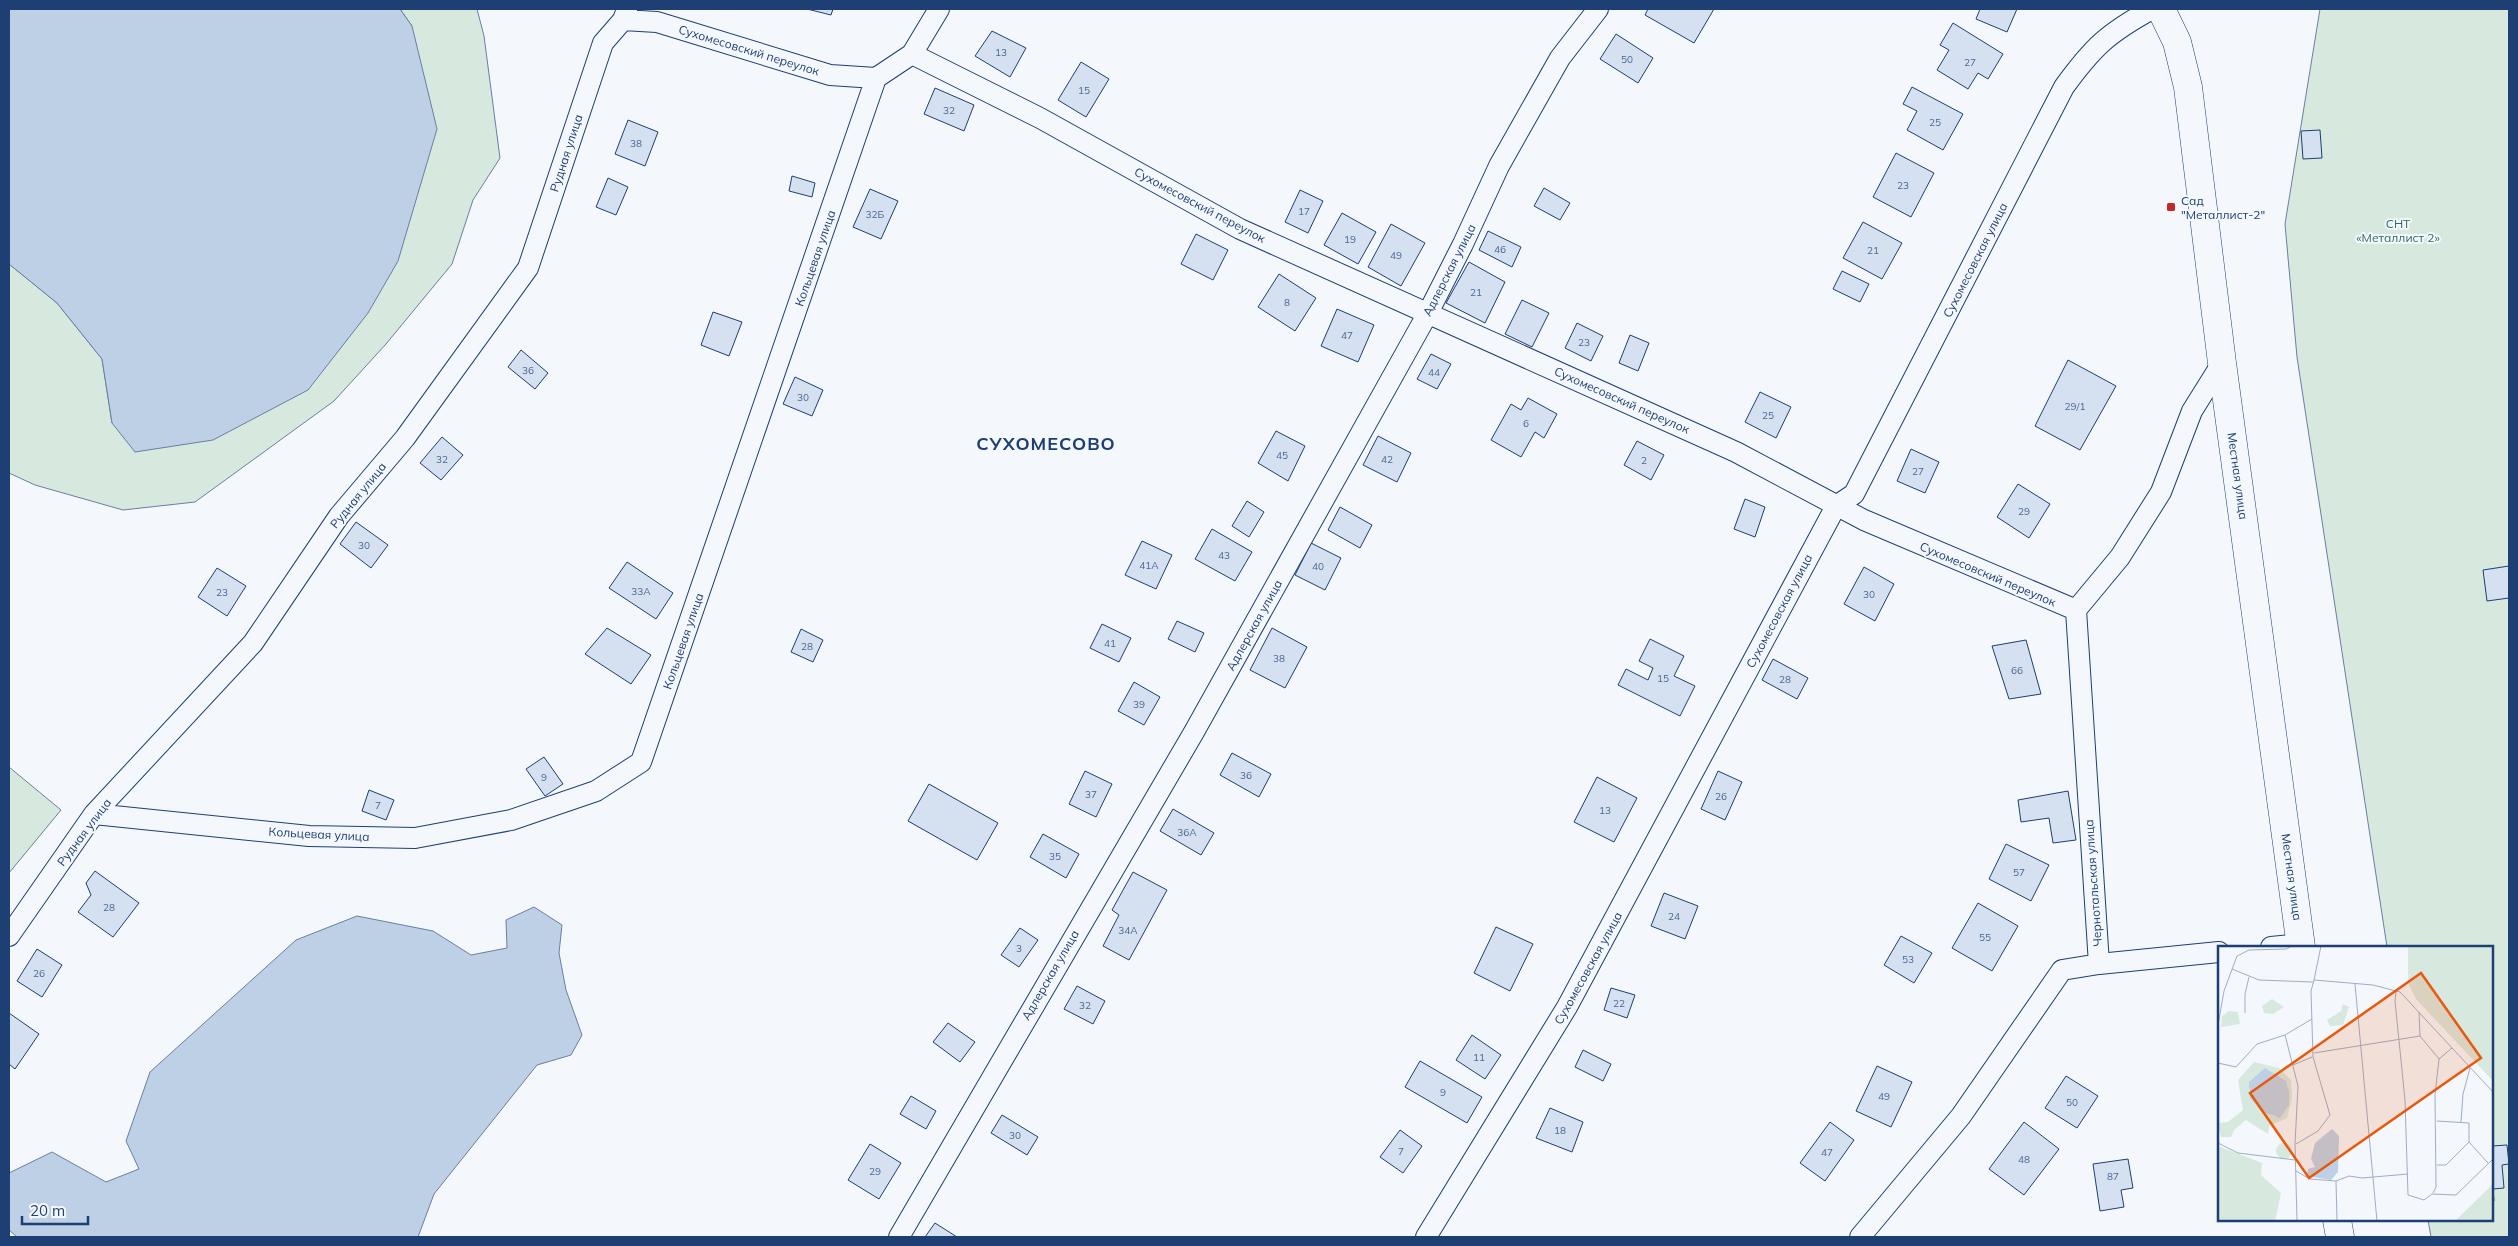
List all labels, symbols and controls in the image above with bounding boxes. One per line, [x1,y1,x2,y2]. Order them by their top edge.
street label: Сухомесовский переулок [677,21,822,79]
house number: 13 [995,46,1007,59]
house number: 50 [1621,53,1633,66]
house number: 27 [1964,56,1976,69]
house number: 15 [1078,84,1090,97]
house number: 32 [943,104,955,117]
street label: Рудная улица [546,112,586,194]
house number: 25 [1929,116,1941,129]
house number: 38 [630,137,642,150]
street label: Сухомесовский переулок [1132,164,1269,246]
house number: 23 [1897,179,1909,192]
place label: Сад "Металлист-2" [2181,193,2265,222]
street label: Сухомесовская улица [1940,200,2010,320]
marker: Сад "Металлист-2" [2165,201,2177,213]
house number: 17 [1298,205,1310,218]
street label: Кольцевая улица [791,208,839,308]
house number: 32Б [866,208,885,221]
park label: СНТ «Металлист 2» [2356,216,2440,245]
street label: Адлерская улица [1419,221,1479,319]
house number: 19 [1344,233,1356,246]
house number: 46 [1494,243,1506,256]
house number: 21 [1867,244,1879,257]
house number: 49 [1390,249,1402,262]
house number: 21 [1470,286,1482,299]
house number: 8 [1284,296,1290,309]
house number: 47 [1341,329,1353,342]
house number: 23 [1578,336,1590,349]
street label: Сухомесовский переулок [1552,363,1692,437]
house number: 36 [522,364,534,377]
house number: 44 [1428,366,1440,379]
house number: 30 [797,391,809,404]
house number: 29/1 [2065,400,2085,413]
house number: 25 [1762,409,1774,422]
house number: 6 [1523,417,1529,430]
district label: СУХОМЕСОВО [976,432,1116,455]
street label: Местная улица [2224,432,2252,520]
house number: 45 [1276,449,1288,462]
house number: 32 [436,453,448,466]
house number: 42 [1381,453,1393,466]
house number: 2 [1641,454,1647,467]
street label: Рудная улица [327,459,389,531]
house number: 27 [1912,465,1924,478]
house number: 29 [2018,505,2030,518]
street label: Сухомесовский переулок [1918,538,2059,610]
house number: 30 [358,539,370,552]
house number: 43 [1218,549,1230,562]
street label: Сухомесовская улица [1743,552,1815,670]
house number: 41А [1139,559,1159,572]
house number: 40 [1312,560,1324,573]
street label: Адлерская улица [1223,577,1285,673]
house number: 33А [631,585,651,598]
house number: 23 [216,586,228,599]
house number: 30 [1863,588,1875,601]
street label: Кольцевая улица [659,591,707,691]
house number: 41 [1104,637,1116,650]
house number: 28 [801,640,813,653]
house number: 38 [1273,652,1285,665]
house number: 66 [2011,664,2023,677]
house number: 15 [1657,672,1669,685]
house number: 28 [1779,673,1791,686]
house number: 39 [1133,698,1145,711]
house number: 36 [1240,769,1252,782]
house number: 9 [541,771,547,784]
house number: 37 [1085,788,1097,801]
house number: 26 [1715,790,1727,803]
street label: Рудная улица [54,795,114,869]
house number: 7 [375,799,381,812]
house number: 13 [1599,804,1611,817]
street label: Чернотальская улица [2081,819,2105,947]
street label: Кольцевая улица [268,824,370,844]
house number: 36А [1177,826,1197,839]
street label: Местная улица [2278,833,2306,921]
house number: 35 [1049,850,1061,863]
house number: 57 [2013,866,2025,879]
house number: 28 [103,901,115,914]
street label: Сухомесовская улица [1551,909,1625,1027]
house number: 24 [1668,910,1680,923]
house number: 34А [1118,924,1138,937]
street label: Адлерская улица [1018,927,1082,1023]
house number: 55 [1979,931,1991,944]
house number: 3 [1016,942,1022,955]
inset map [2218,946,2493,1221]
house number: 53 [1902,953,1914,966]
house number: 26 [33,967,45,980]
house number: 22 [1613,997,1625,1010]
house number: 32 [1079,999,1091,1012]
house number: 11 [1473,1051,1485,1064]
house number: 9 [1440,1086,1446,1099]
house number: 49 [1878,1090,1890,1103]
house number: 50 [2066,1096,2078,1109]
house number: 18 [1554,1124,1566,1137]
house number: 30 [1009,1129,1021,1142]
house number: 7 [1398,1145,1404,1158]
house number: 47 [1821,1146,1833,1159]
house number: 48 [2018,1153,2030,1166]
house number: 29 [869,1165,881,1178]
house number: 87 [2107,1170,2119,1183]
scale bar [22,1194,89,1226]
text: 20 m [30,1201,65,1220]

